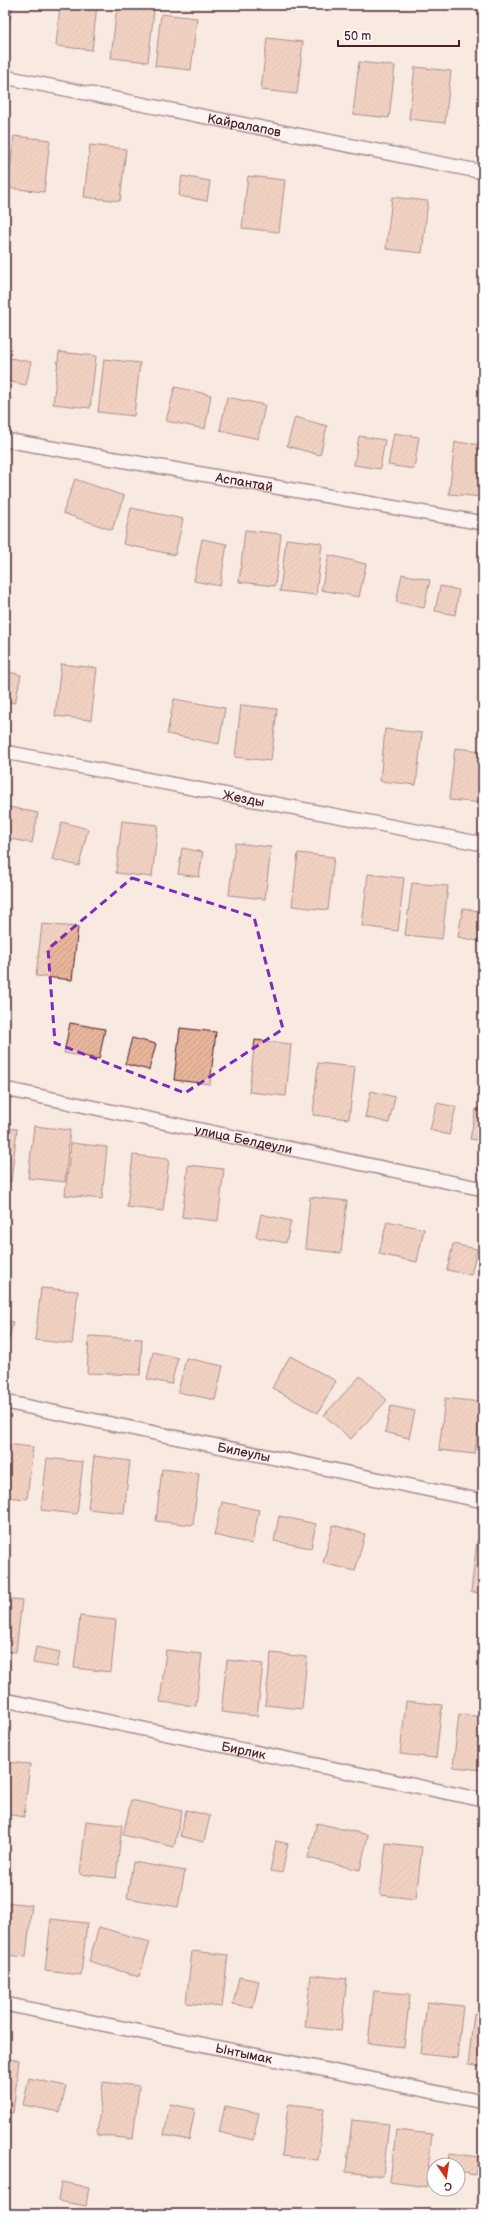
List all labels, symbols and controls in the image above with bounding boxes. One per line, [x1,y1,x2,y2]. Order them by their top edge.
scale bar [338,22,459,48]
text: 50 m [344,29,371,44]
street label: Кайралапов [206,110,283,141]
street label: Аспантай [213,470,274,495]
street label: Жезды [221,787,266,811]
street label: улица Белдеули [194,1122,294,1158]
street label: Билеулы [216,1439,272,1466]
street label: Бирлик [220,1738,267,1763]
street label: Ынтымак [214,2040,274,2068]
north arrow [426,2157,466,2197]
text: С [443,2179,453,2194]

